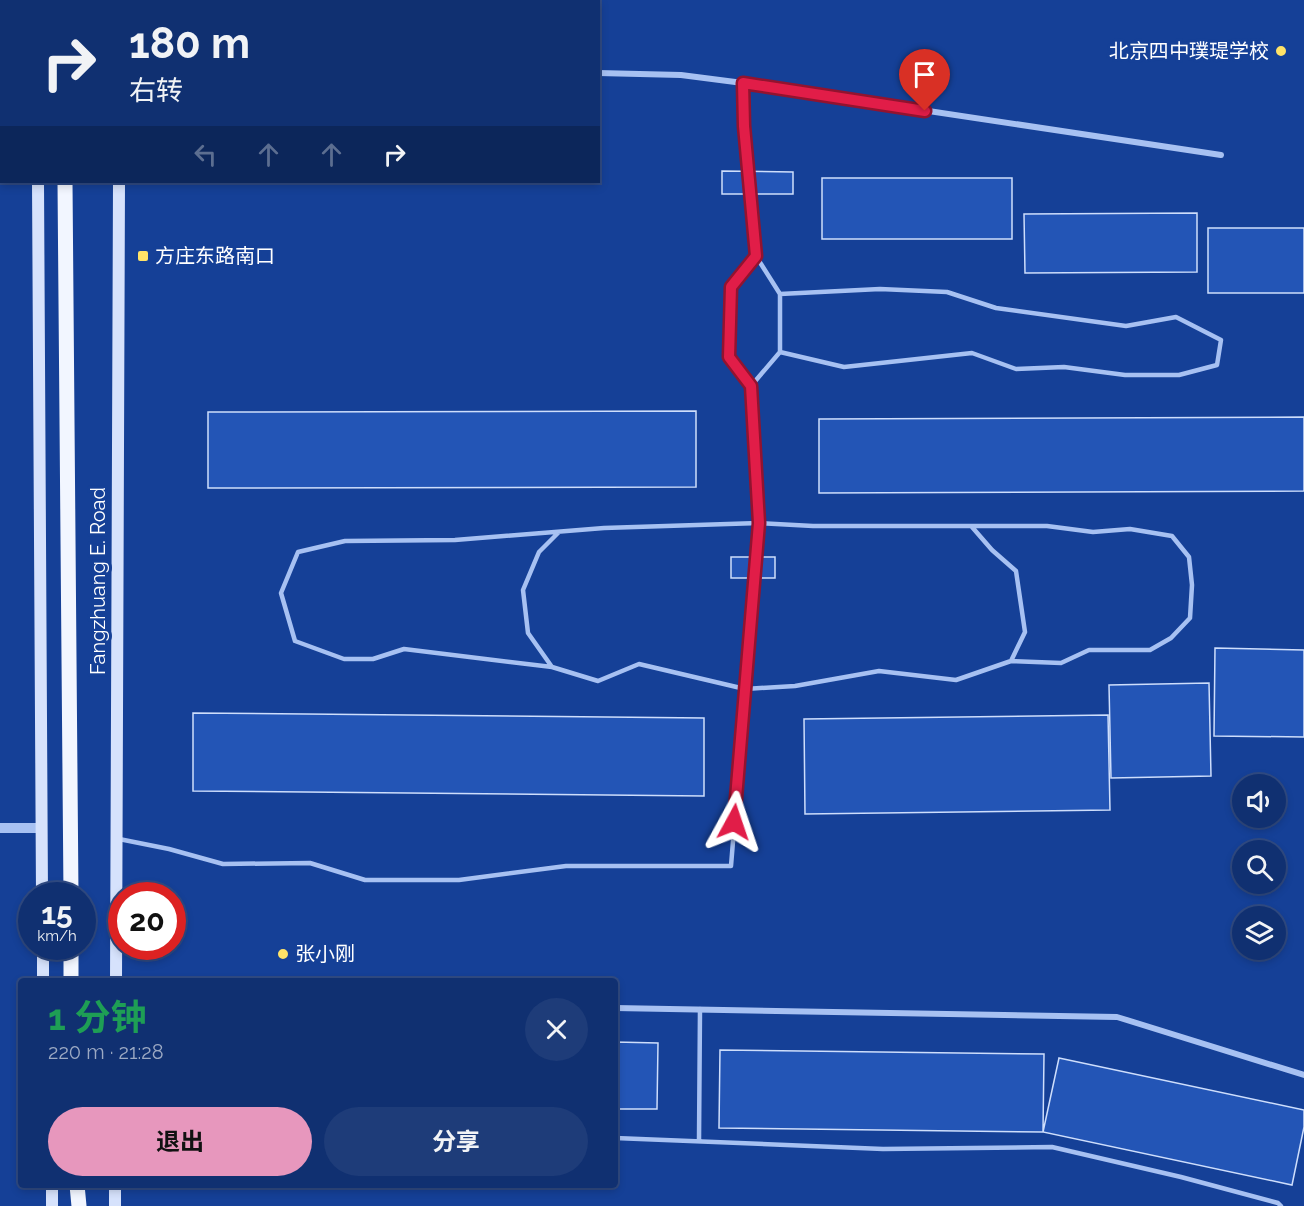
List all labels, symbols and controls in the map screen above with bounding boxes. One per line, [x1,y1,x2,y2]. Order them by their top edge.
text: 180 m [129,19,250,68]
icon: right [30,24,108,102]
place label: 北京四中璞瑅学校 [1109,39,1269,63]
marker: 北京四中璞瑅学校 [1274,44,1288,58]
pin [899,49,950,111]
icon: arrive [908,58,941,91]
text: 右转 [129,75,183,106]
icon: left [189,138,222,171]
icon: ahead [252,138,285,171]
icon: ahead [315,138,348,171]
icon: right [378,138,411,171]
place label: 方庄东路南口 [155,244,275,268]
marker: 方庄东路南口 [136,249,150,263]
street label: Fangzhuang E. Road [86,487,110,675]
map controls [1232,774,1286,960]
button: sound [1232,774,1286,828]
position arrow [702,790,766,854]
button: search [1232,840,1286,894]
speed limit sign: 20 [108,882,186,960]
text: 15 [41,896,73,931]
button: layers [1232,906,1286,960]
text: km/h [37,927,77,945]
place label: 张小刚 [295,942,355,966]
marker: 张小刚 [276,947,290,961]
text: 1 分钟 [48,996,146,1038]
button: close [525,998,588,1061]
text: 220 m · 21:28 [48,1040,164,1064]
button: 退出 [48,1107,312,1176]
button: 分享 [324,1107,588,1176]

